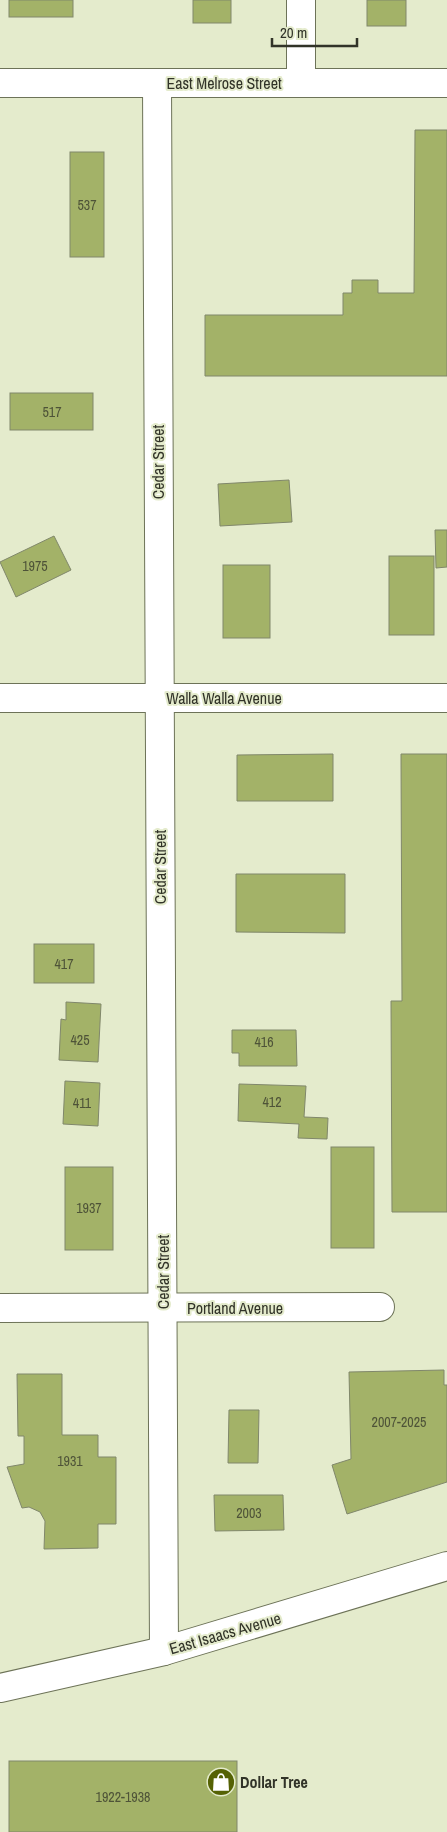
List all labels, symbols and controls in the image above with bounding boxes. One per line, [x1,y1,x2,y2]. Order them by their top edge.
scale bar [272,15,357,47]
text: 20 m [280,22,307,43]
street label: East Melrose Street [166,72,282,94]
house number: 537 [77,196,97,214]
house number: 517 [42,403,62,421]
street label: Cedar Street [147,424,169,499]
house number: 1975 [22,557,48,575]
street label: Walla Walla Avenue [166,687,282,709]
street label: Cedar Street [149,829,171,904]
house number: 417 [54,955,74,973]
house number: 425 [70,1031,90,1049]
house number: 416 [254,1033,274,1051]
house number: 412 [262,1093,282,1111]
house number: 411 [73,1094,92,1112]
house number: 1937 [76,1199,102,1217]
street label: Cedar Street [152,1234,174,1309]
street label: Portland Avenue [187,1297,283,1319]
house number: 2007-2025 [372,1413,426,1431]
house number: 1931 [57,1452,83,1470]
house number: 2003 [236,1504,262,1522]
street label: East Isaacs Avenue [167,1607,283,1659]
shop icon: Dollar Tree [206,1767,236,1797]
place label: Dollar Tree [240,1771,308,1793]
house number: 1922-1938 [96,1788,150,1806]

